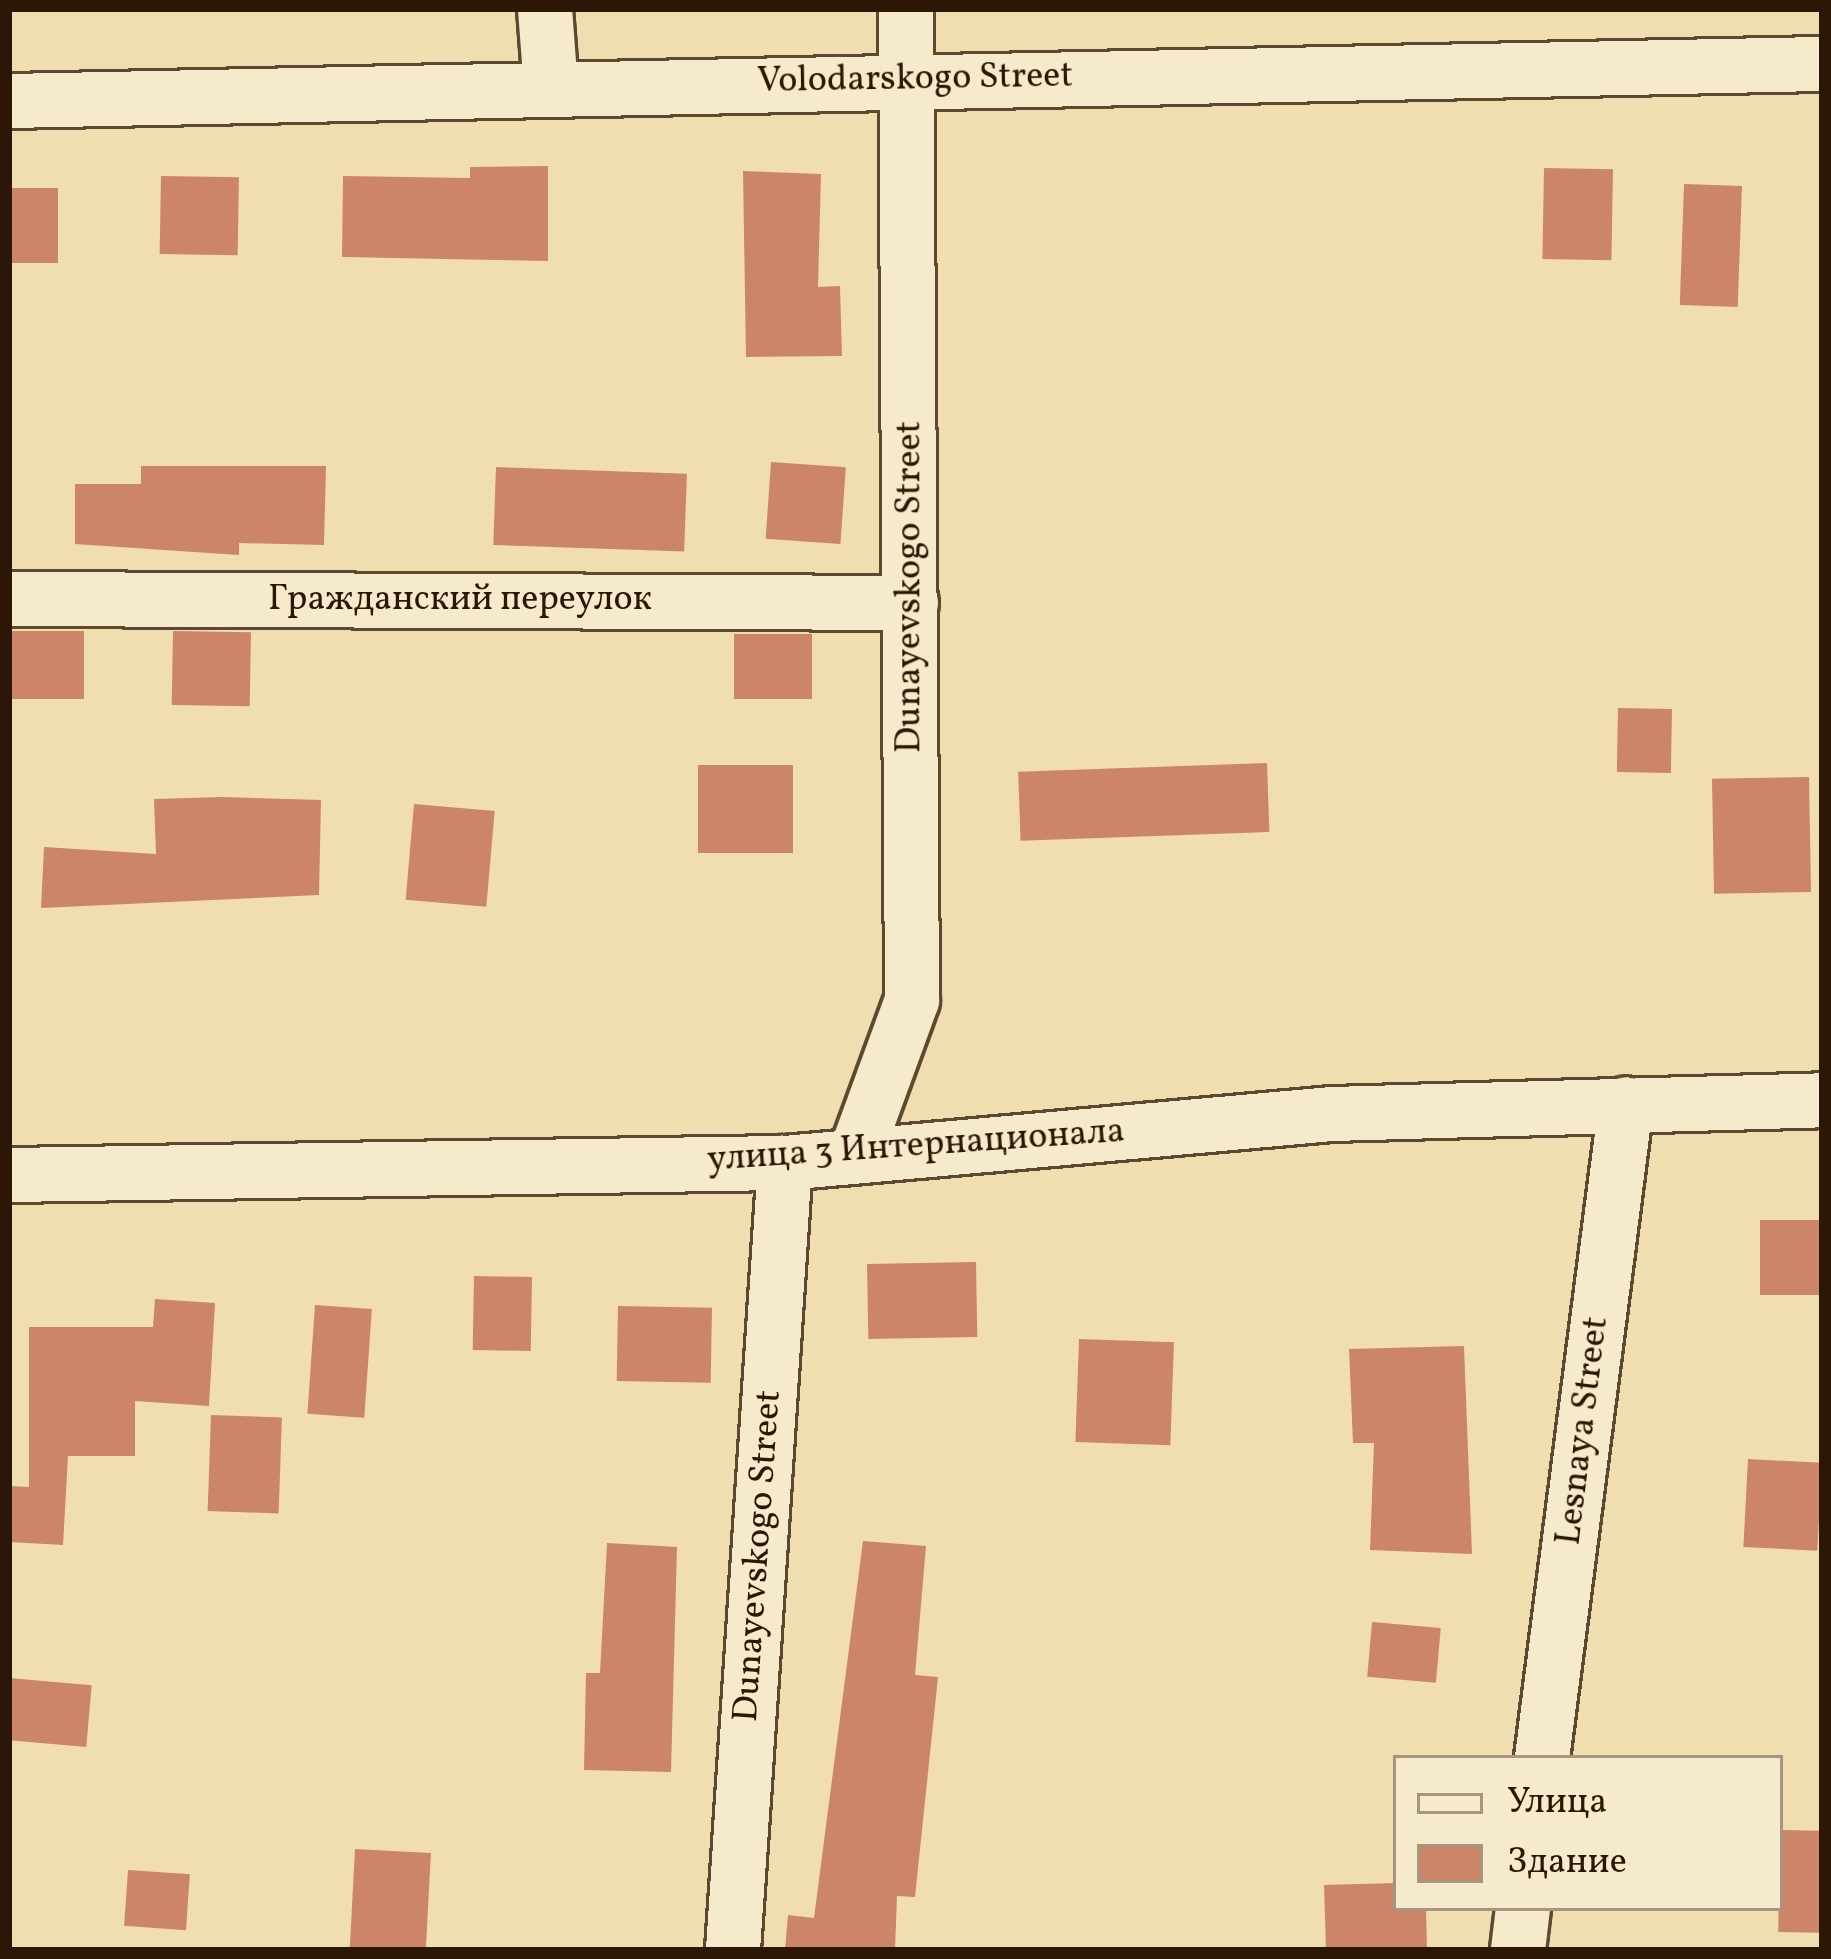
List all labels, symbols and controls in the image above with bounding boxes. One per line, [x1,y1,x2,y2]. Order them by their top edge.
street label: Volodarskogo Street [757,56,1073,104]
street label: Dunayevskogo Street [889,421,933,753]
street label: Гражданский переулок [268,579,652,623]
street label: улица 3 Интернационала [706,1111,1126,1183]
street label: Lesnaya Street [1549,1314,1619,1548]
street label: Dunayevskogo Street [726,1389,792,1723]
legend [1393,1755,1783,1911]
text: Улица [1507,1778,1607,1828]
text: Здание [1507,1838,1627,1888]

